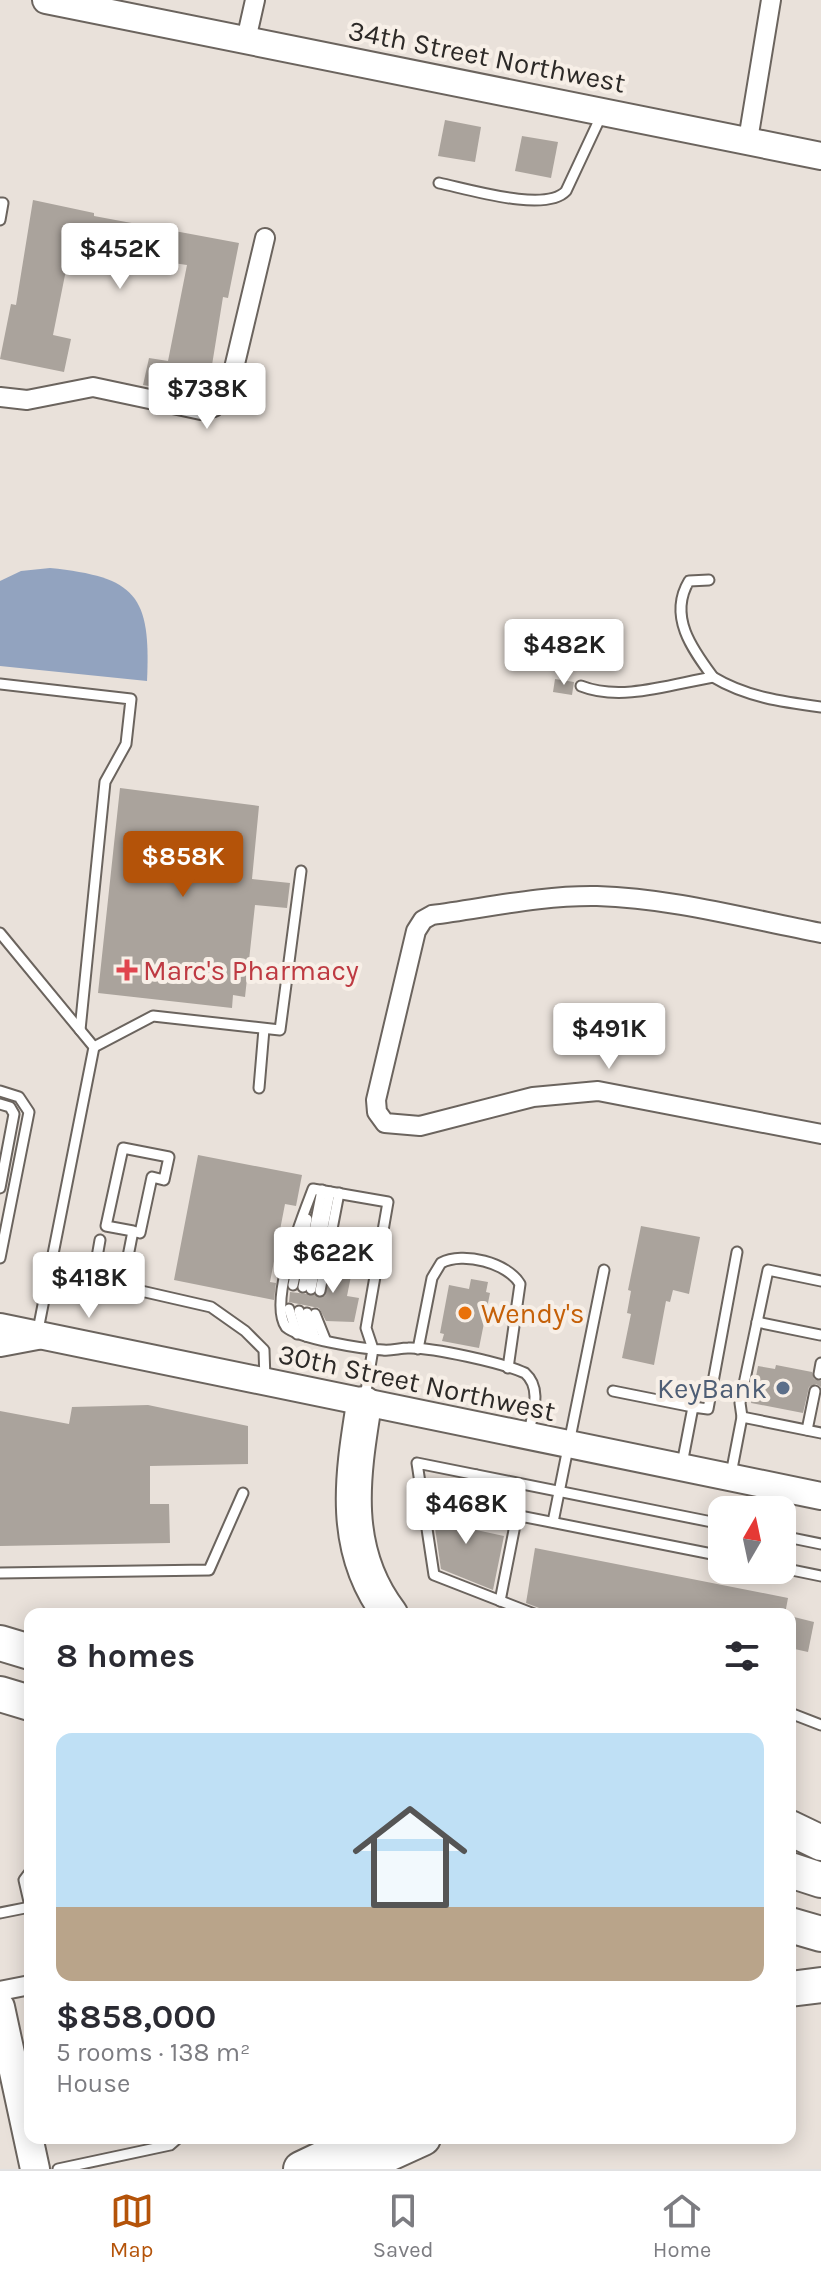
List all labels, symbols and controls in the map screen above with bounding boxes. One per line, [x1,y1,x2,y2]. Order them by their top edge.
street label: 34th Street Northwest [346,13,628,100]
pin: $452K [64,223,176,291]
text: $452K [79,233,161,264]
pin: $738K [151,363,263,431]
text: $738K [167,373,247,404]
pin: $482K [508,619,620,687]
text: $482K [523,629,605,660]
pin: $858K [127,831,239,899]
text: $858K [141,841,225,872]
place label: Marc's Pharmacy [143,954,359,987]
marker: Marc's Pharmacy [118,961,136,979]
pin: $491K [553,1003,665,1071]
text: $491K [571,1013,647,1044]
pin: $622K [277,1227,389,1295]
text: $622K [292,1237,374,1268]
pin: $418K [33,1252,145,1320]
text: $418K [51,1262,127,1293]
place label: Wendy's [481,1297,585,1330]
marker: Wendy's [456,1304,474,1322]
street label: 30th Street Northwest [275,1337,559,1428]
place label: KeyBank [657,1372,767,1405]
marker: KeyBank [774,1379,792,1397]
pin: $468K [410,1478,522,1546]
text: $468K [425,1488,507,1519]
north arrow [708,1496,796,1584]
map controls [708,1496,796,1584]
icon: filters [720,1634,764,1678]
text: 8 homes [56,1636,195,1676]
icon: home [338,1785,482,1929]
text: $858,000 [56,1997,216,2037]
text: 5 rooms · 138 m² [56,2037,251,2068]
text: House [56,2068,130,2099]
tab: Map [110,2189,154,2263]
tab: Saved [373,2189,434,2263]
tab: Home [653,2189,711,2263]

